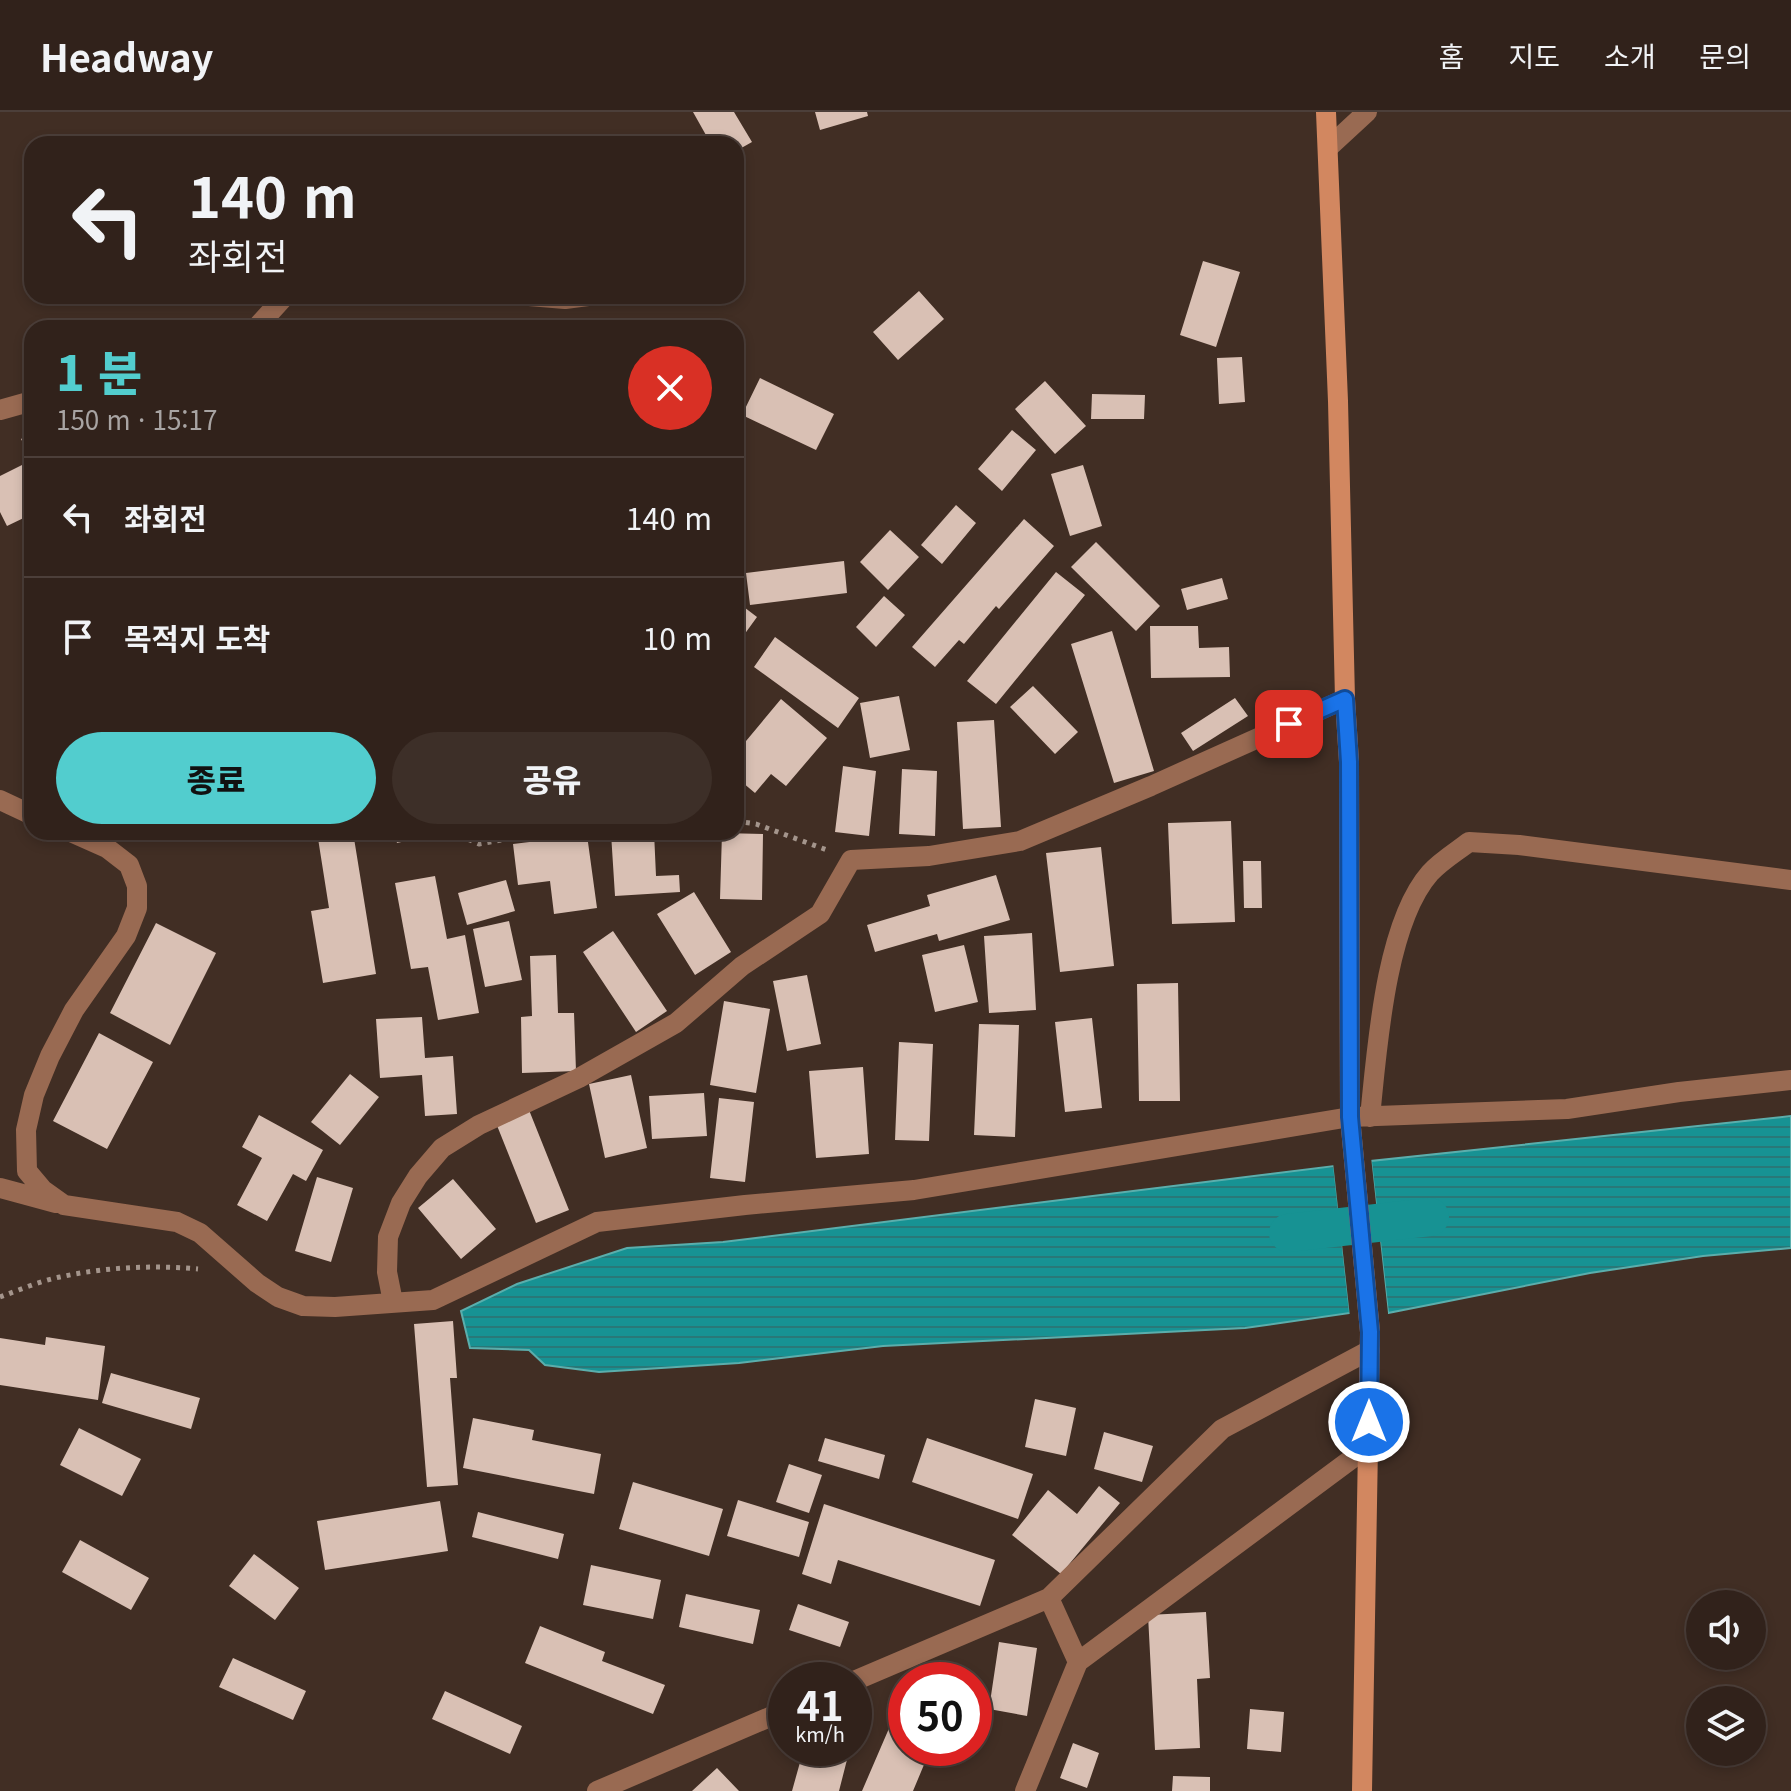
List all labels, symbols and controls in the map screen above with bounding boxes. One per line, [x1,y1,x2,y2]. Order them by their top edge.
text: Headway [40,28,213,83]
text: 홈 [1439,35,1464,75]
text: 지도 [1508,35,1560,75]
text: 소개 [1604,35,1655,75]
text: 문의 [1699,35,1751,75]
text: 140 m [188,153,357,234]
icon: left [56,168,160,272]
text: 좌회전 [188,228,287,280]
text: 1 분 [56,335,142,405]
button: close [628,346,712,430]
text: 150 m · 15:17 [56,400,217,437]
icon: left [56,495,100,539]
text: 좌회전 [124,495,207,539]
text: 140 m [626,495,712,539]
icon: arrive [56,615,100,659]
text: 목적지 도착 [124,615,270,659]
text: 10 m [643,615,712,659]
pin [1255,690,1323,758]
icon: arrive [1267,702,1311,746]
button: 종료 [56,732,376,824]
button: 공유 [392,732,712,824]
position arrow [1327,1380,1411,1464]
map controls [1686,1590,1766,1766]
button: sound [1686,1590,1766,1670]
speed limit sign: 50 [888,1662,992,1766]
text: 41 [796,1675,844,1733]
button: layers [1686,1686,1766,1766]
text: km/h [795,1719,845,1748]

